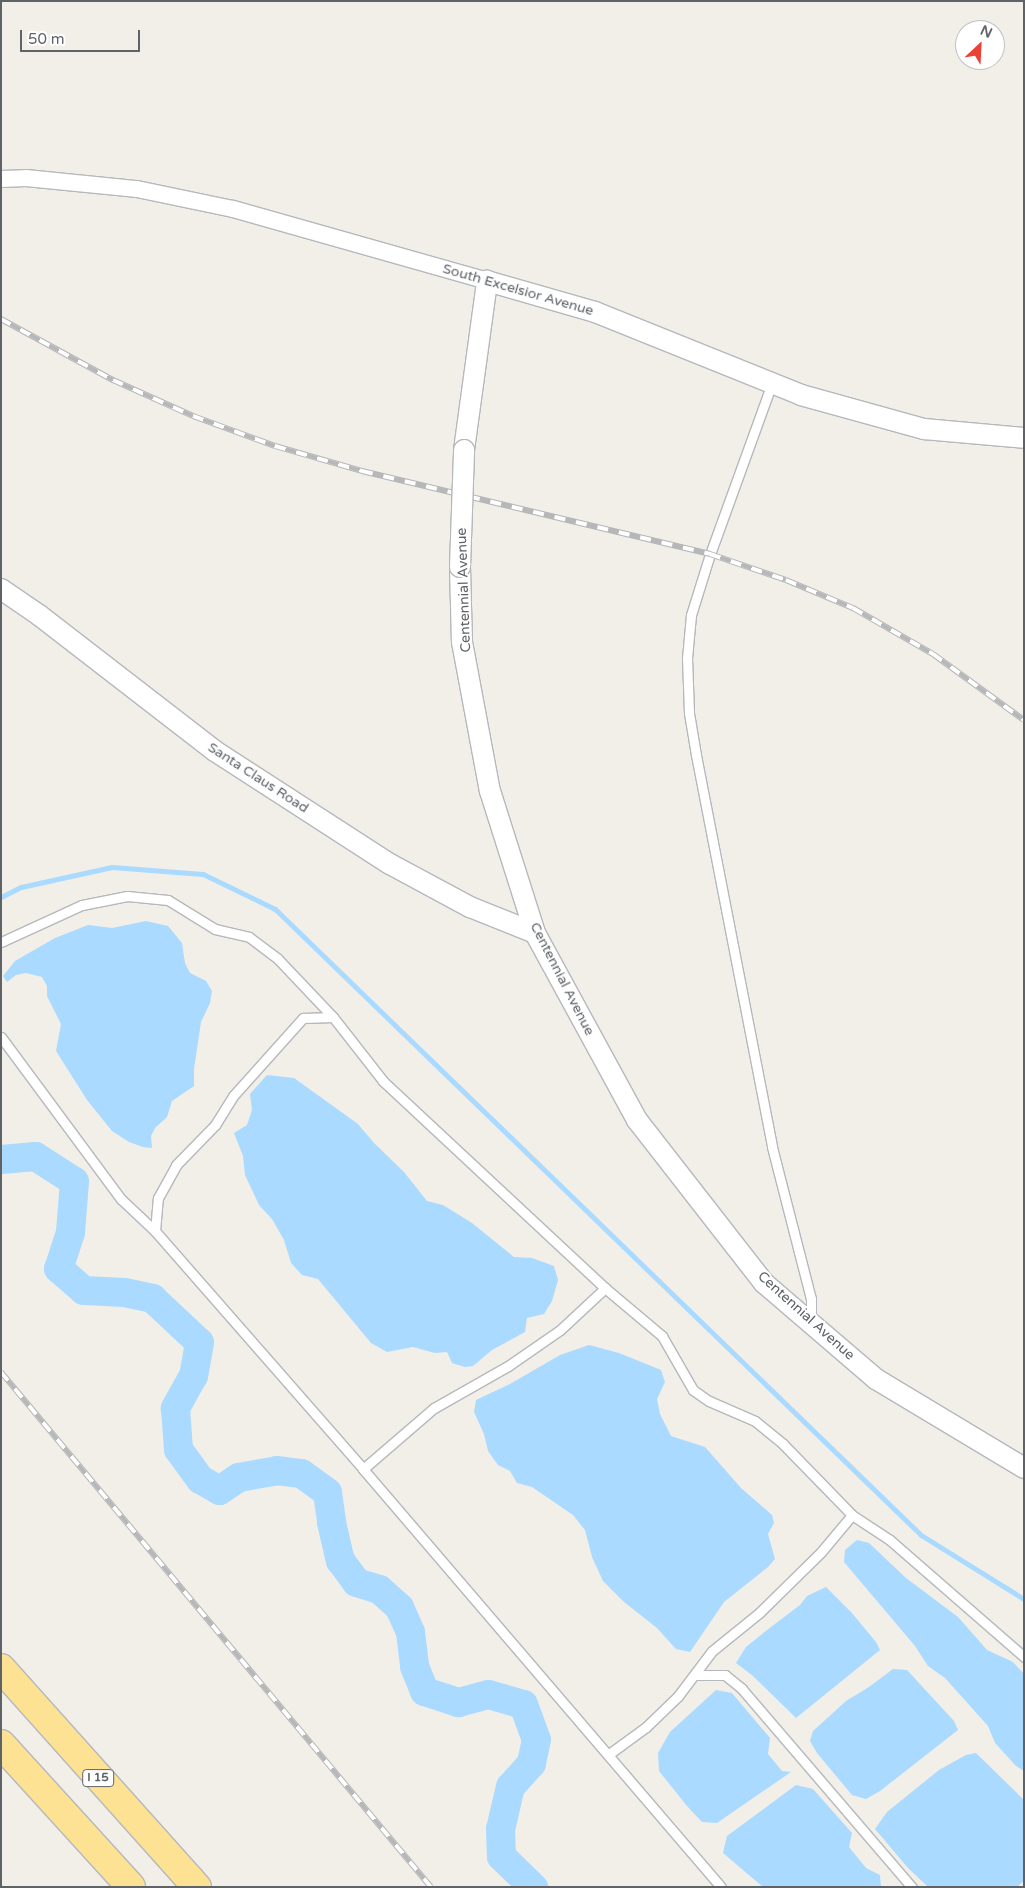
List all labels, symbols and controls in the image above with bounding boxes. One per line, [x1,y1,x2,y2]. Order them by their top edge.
scale bar [22,20,142,52]
north arrow [955,20,1005,70]
text: N [977,22,995,42]
text: 50 m [28,30,65,48]
street label: South Excelsior Avenue [441,260,595,320]
street label: Centennial Avenue [453,527,475,653]
street label: Santa Claus Road [204,739,312,817]
street label: Centennial Avenue [526,920,598,1038]
street label: Centennial Avenue [754,1268,858,1364]
road number: I 15 [82,1769,114,1788]

